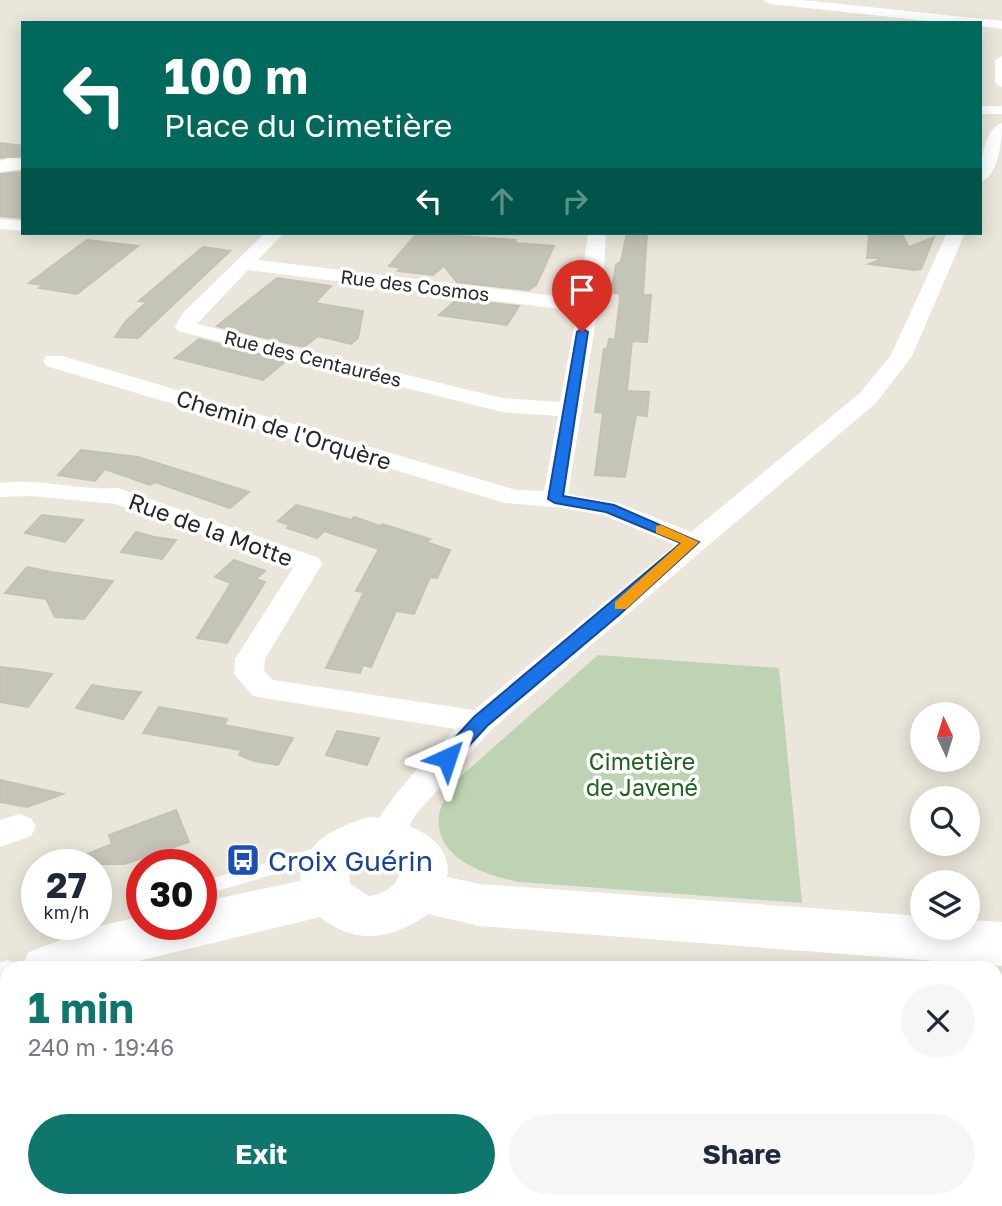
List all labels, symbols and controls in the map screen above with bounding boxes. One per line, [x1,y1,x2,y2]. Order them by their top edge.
text: 100 m [164,46,308,105]
icon: left [49,49,140,140]
text: Place du Cimetière [164,106,452,144]
icon: left [410,182,448,220]
icon: ahead [483,182,521,220]
icon: right [556,182,594,220]
pin [552,260,612,332]
street label: Rue des Cosmos [339,264,491,306]
icon: arrive [563,271,601,309]
street label: Rue des Centaurées [222,325,404,391]
street label: Chemin de l'Orquère [173,383,395,475]
street label: Rue de la Motte [125,486,297,572]
north arrow [910,702,980,772]
map controls [910,702,980,940]
position arrow [410,721,484,795]
park label: Cimetière de Javené [586,747,698,801]
button: search [910,786,980,856]
bus stop icon: Croix Guérin [224,841,262,879]
place label: Croix Guérin [268,844,433,877]
speed limit sign: 30 [126,849,217,940]
text: 27 [46,864,87,906]
button: layers [910,870,980,940]
text: km/h [44,901,89,923]
text: 1 min [28,982,134,1032]
button: close [901,984,975,1058]
text: 240 m · 19:46 [28,1033,174,1061]
button: Exit [28,1114,495,1194]
button: Share [509,1114,975,1194]

